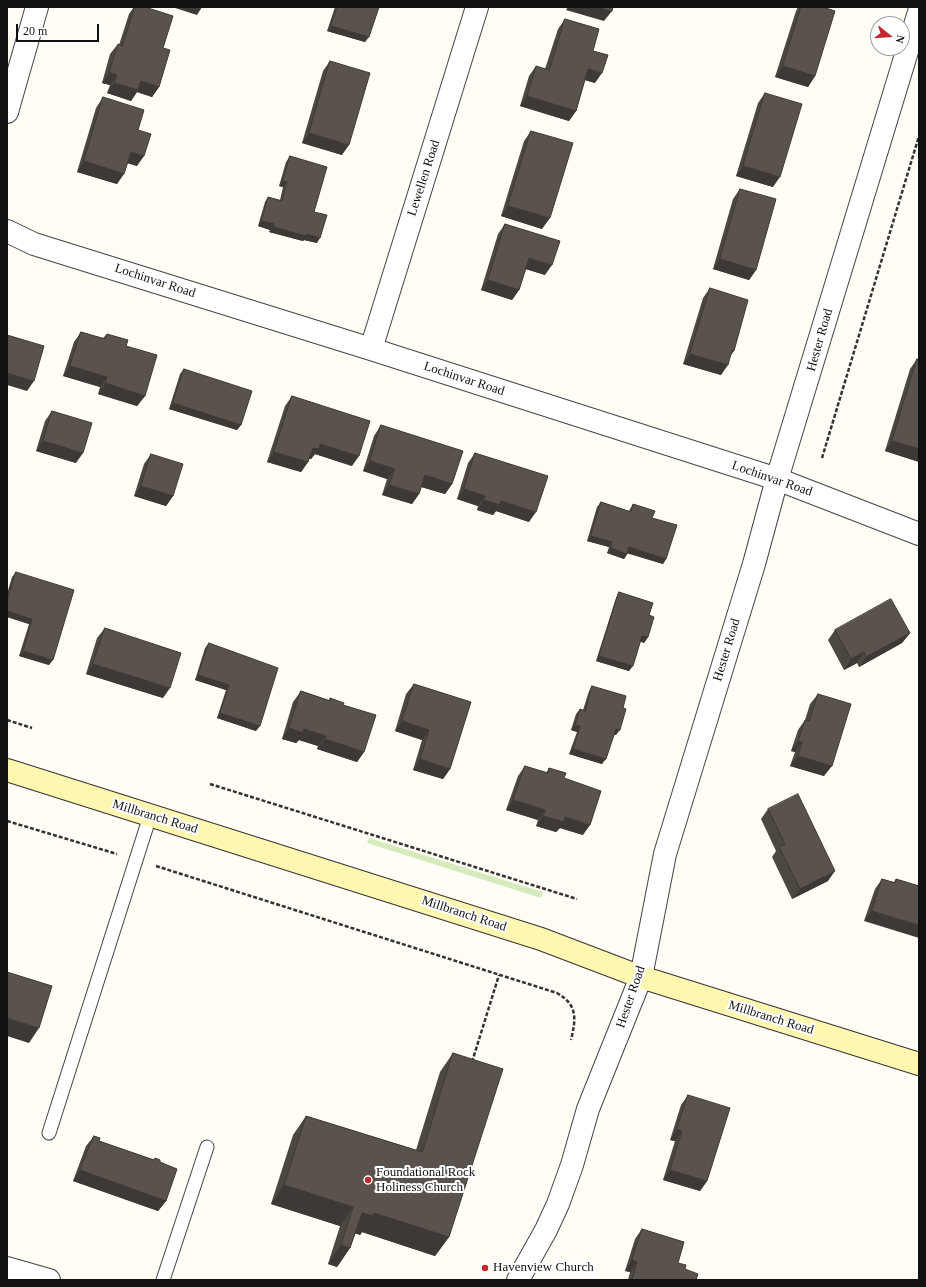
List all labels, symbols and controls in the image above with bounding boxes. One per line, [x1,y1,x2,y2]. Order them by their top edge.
scale bar [18,16,101,42]
north arrow [870,16,910,56]
text: 20 m [23,24,47,38]
text: N [894,34,907,45]
street label: Lewellen Road [404,138,444,218]
street label: Lochinvar Road [113,261,197,301]
street label: Hester Road [804,307,836,373]
street label: Lochinvar Road [422,359,506,399]
street label: Lochinvar Road [730,458,814,500]
street label: Hester Road [710,617,744,683]
street label: Millbranch Road [110,797,200,837]
street label: Millbranch Road [420,893,508,935]
street label: Hester Road [613,964,649,1030]
street label: Millbranch Road [726,998,816,1038]
place label: Foundational Rock Holiness Church [376,1165,475,1196]
marker: Foundational Rock Holiness Church [363,1175,373,1185]
place label: Havenview Church [493,1260,594,1276]
marker: Havenview Church [480,1263,490,1273]

